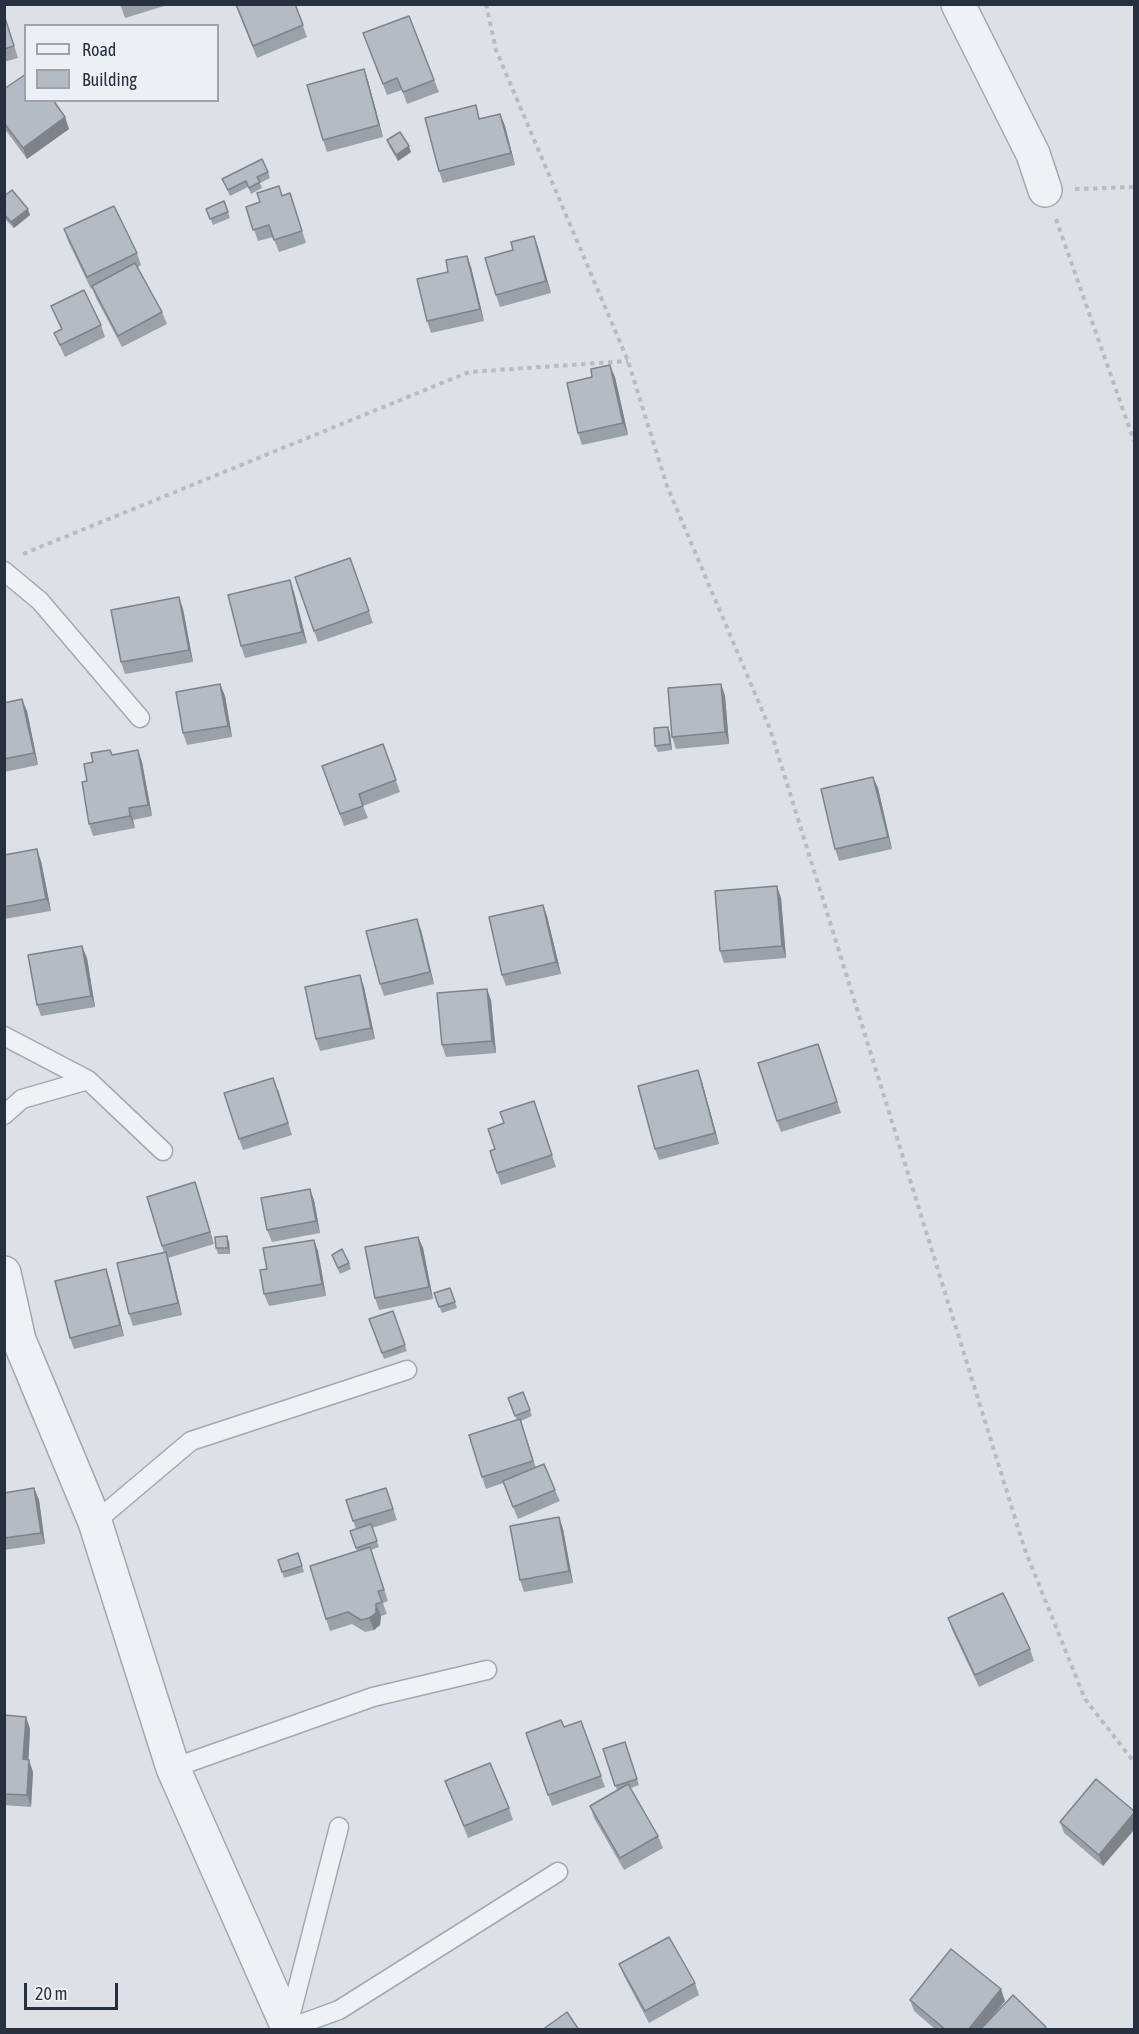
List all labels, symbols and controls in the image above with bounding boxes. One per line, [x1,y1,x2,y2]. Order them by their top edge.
legend [24,24,219,102]
text: Road [82,39,116,60]
text: Building [82,69,137,90]
scale bar [27,1971,122,2009]
text: 20 m [35,1983,67,2004]

